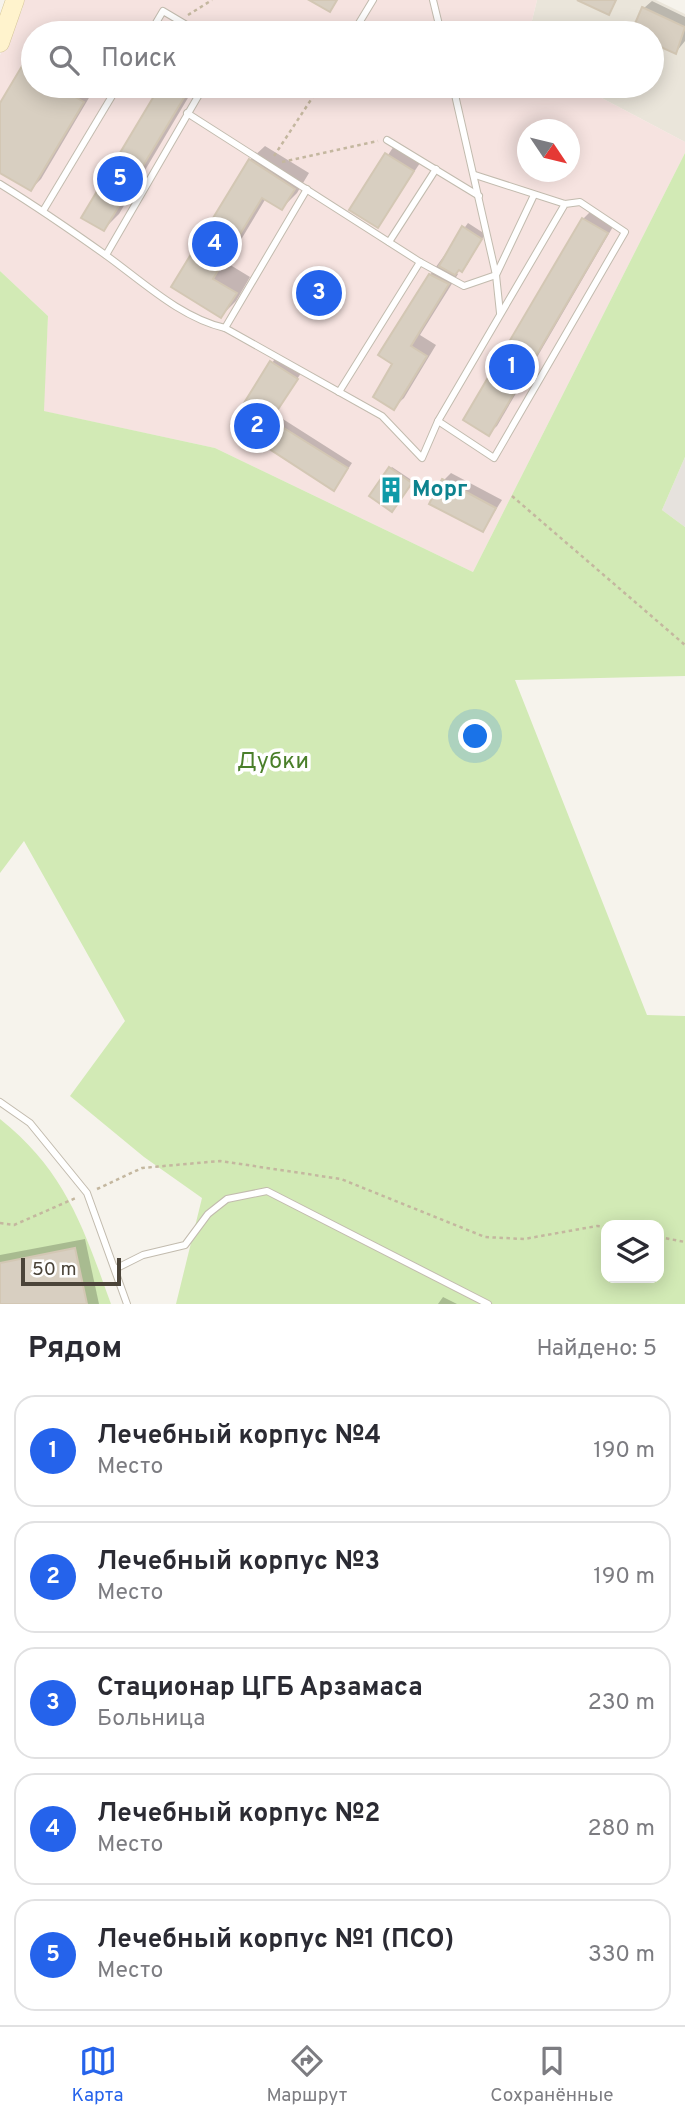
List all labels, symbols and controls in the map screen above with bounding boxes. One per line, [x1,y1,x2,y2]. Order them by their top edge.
search box [21,21,664,98]
icon: search [45,41,83,79]
text: Поиск [101,43,177,76]
north arrow [517,119,580,182]
pin: 5 [97,153,143,205]
pin: 4 [192,218,238,270]
pin: 3 [296,267,342,319]
pin: 1 [489,341,535,393]
pin: 2 [234,400,280,452]
building icon: Морг [376,475,406,505]
place label: Морг [412,476,468,505]
your location [458,719,492,753]
park label: Дубки [237,748,309,777]
map controls [601,1220,664,1283]
button: layers [601,1220,664,1283]
scale bar [21,1255,121,1287]
text: 50 m [32,1258,77,1282]
text: Рядом [28,1331,122,1368]
text: Найдено: 5 [536,1335,657,1364]
text: Лечебный корпус №4 [97,1420,381,1453]
text: 1 [48,1437,58,1466]
text: 190 m [593,1437,655,1466]
text: Место [97,1453,163,1482]
text: Лечебный корпус №3 [97,1546,380,1579]
text: 2 [46,1563,60,1592]
text: 190 m [593,1563,655,1592]
text: Место [97,1579,163,1608]
text: Стационар ЦГБ Арзамаса [97,1672,423,1705]
text: 3 [46,1689,60,1718]
text: 230 m [588,1689,655,1718]
text: Больница [97,1705,205,1734]
text: Лечебный корпус №2 [97,1798,380,1831]
text: 4 [46,1815,60,1844]
text: 280 m [587,1815,655,1844]
text: Место [97,1831,163,1860]
text: Лечебный корпус №1 (ПСО) [97,1924,454,1957]
text: 5 [46,1941,60,1970]
text: 330 m [588,1941,655,1970]
text: Место [97,1957,163,1986]
tab: Карта [71,2042,124,2108]
tab: Маршрут [266,2042,347,2108]
tab: Сохранённые [490,2042,614,2108]

